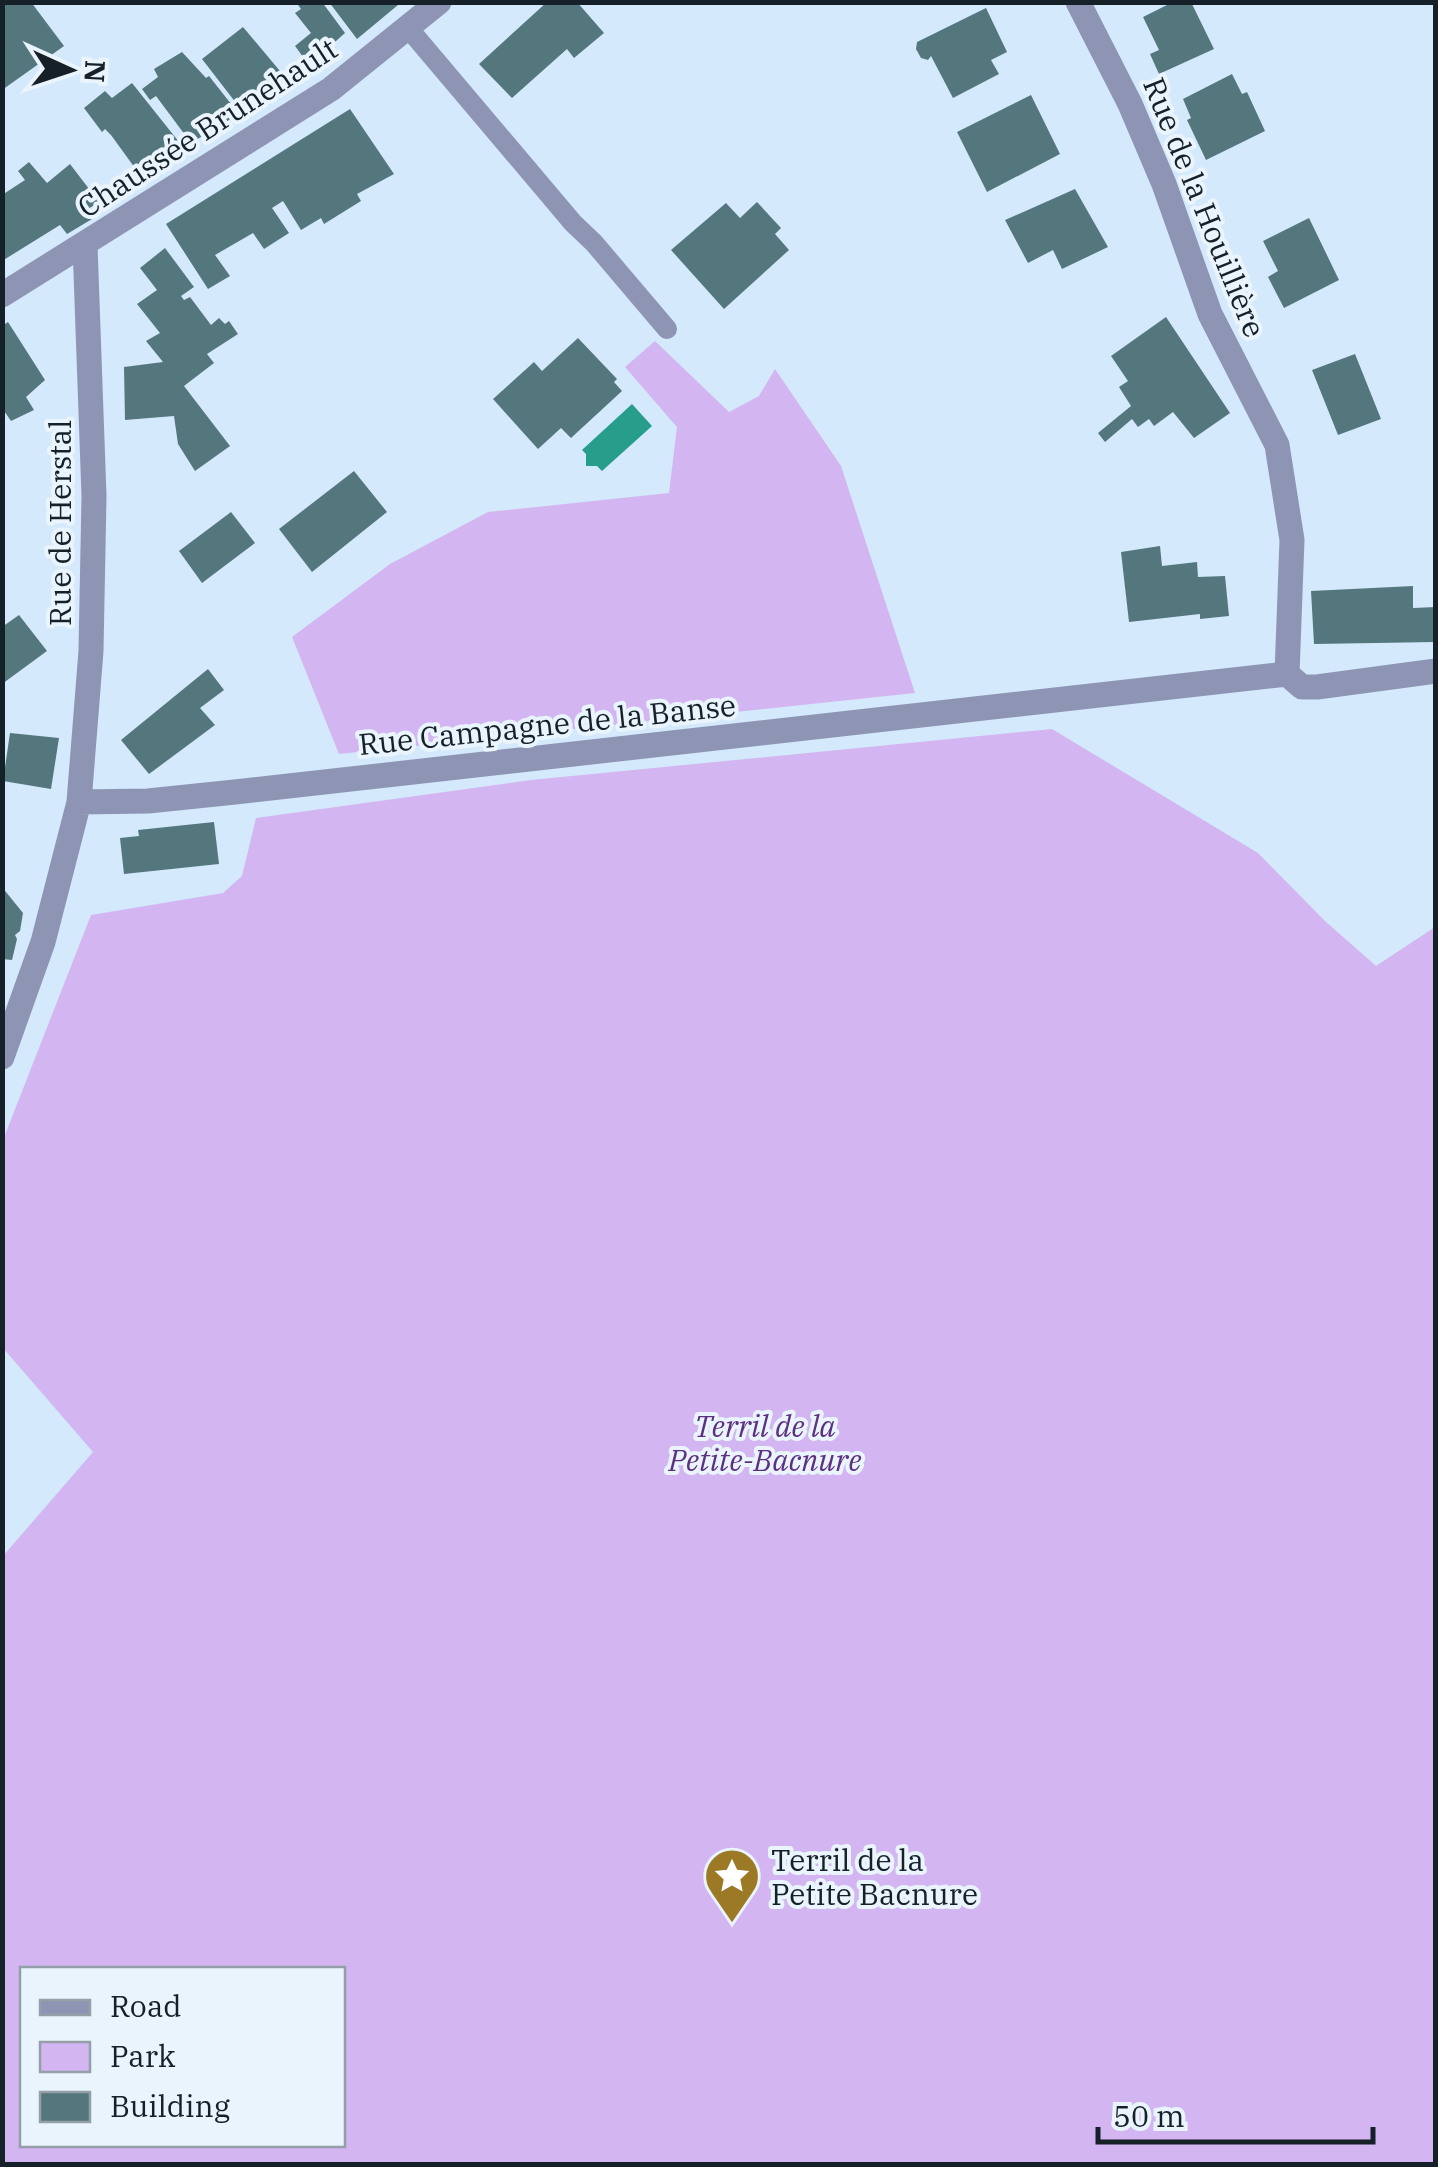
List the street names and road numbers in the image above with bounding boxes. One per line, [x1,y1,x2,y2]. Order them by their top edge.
street label: Chaussée Brunehault [70,28,344,226]
street label: Rue de la Houillière [1135,71,1275,343]
street label: Rue de Herstal [40,420,79,626]
street label: Rue Campagne de la Banse [356,685,738,763]

